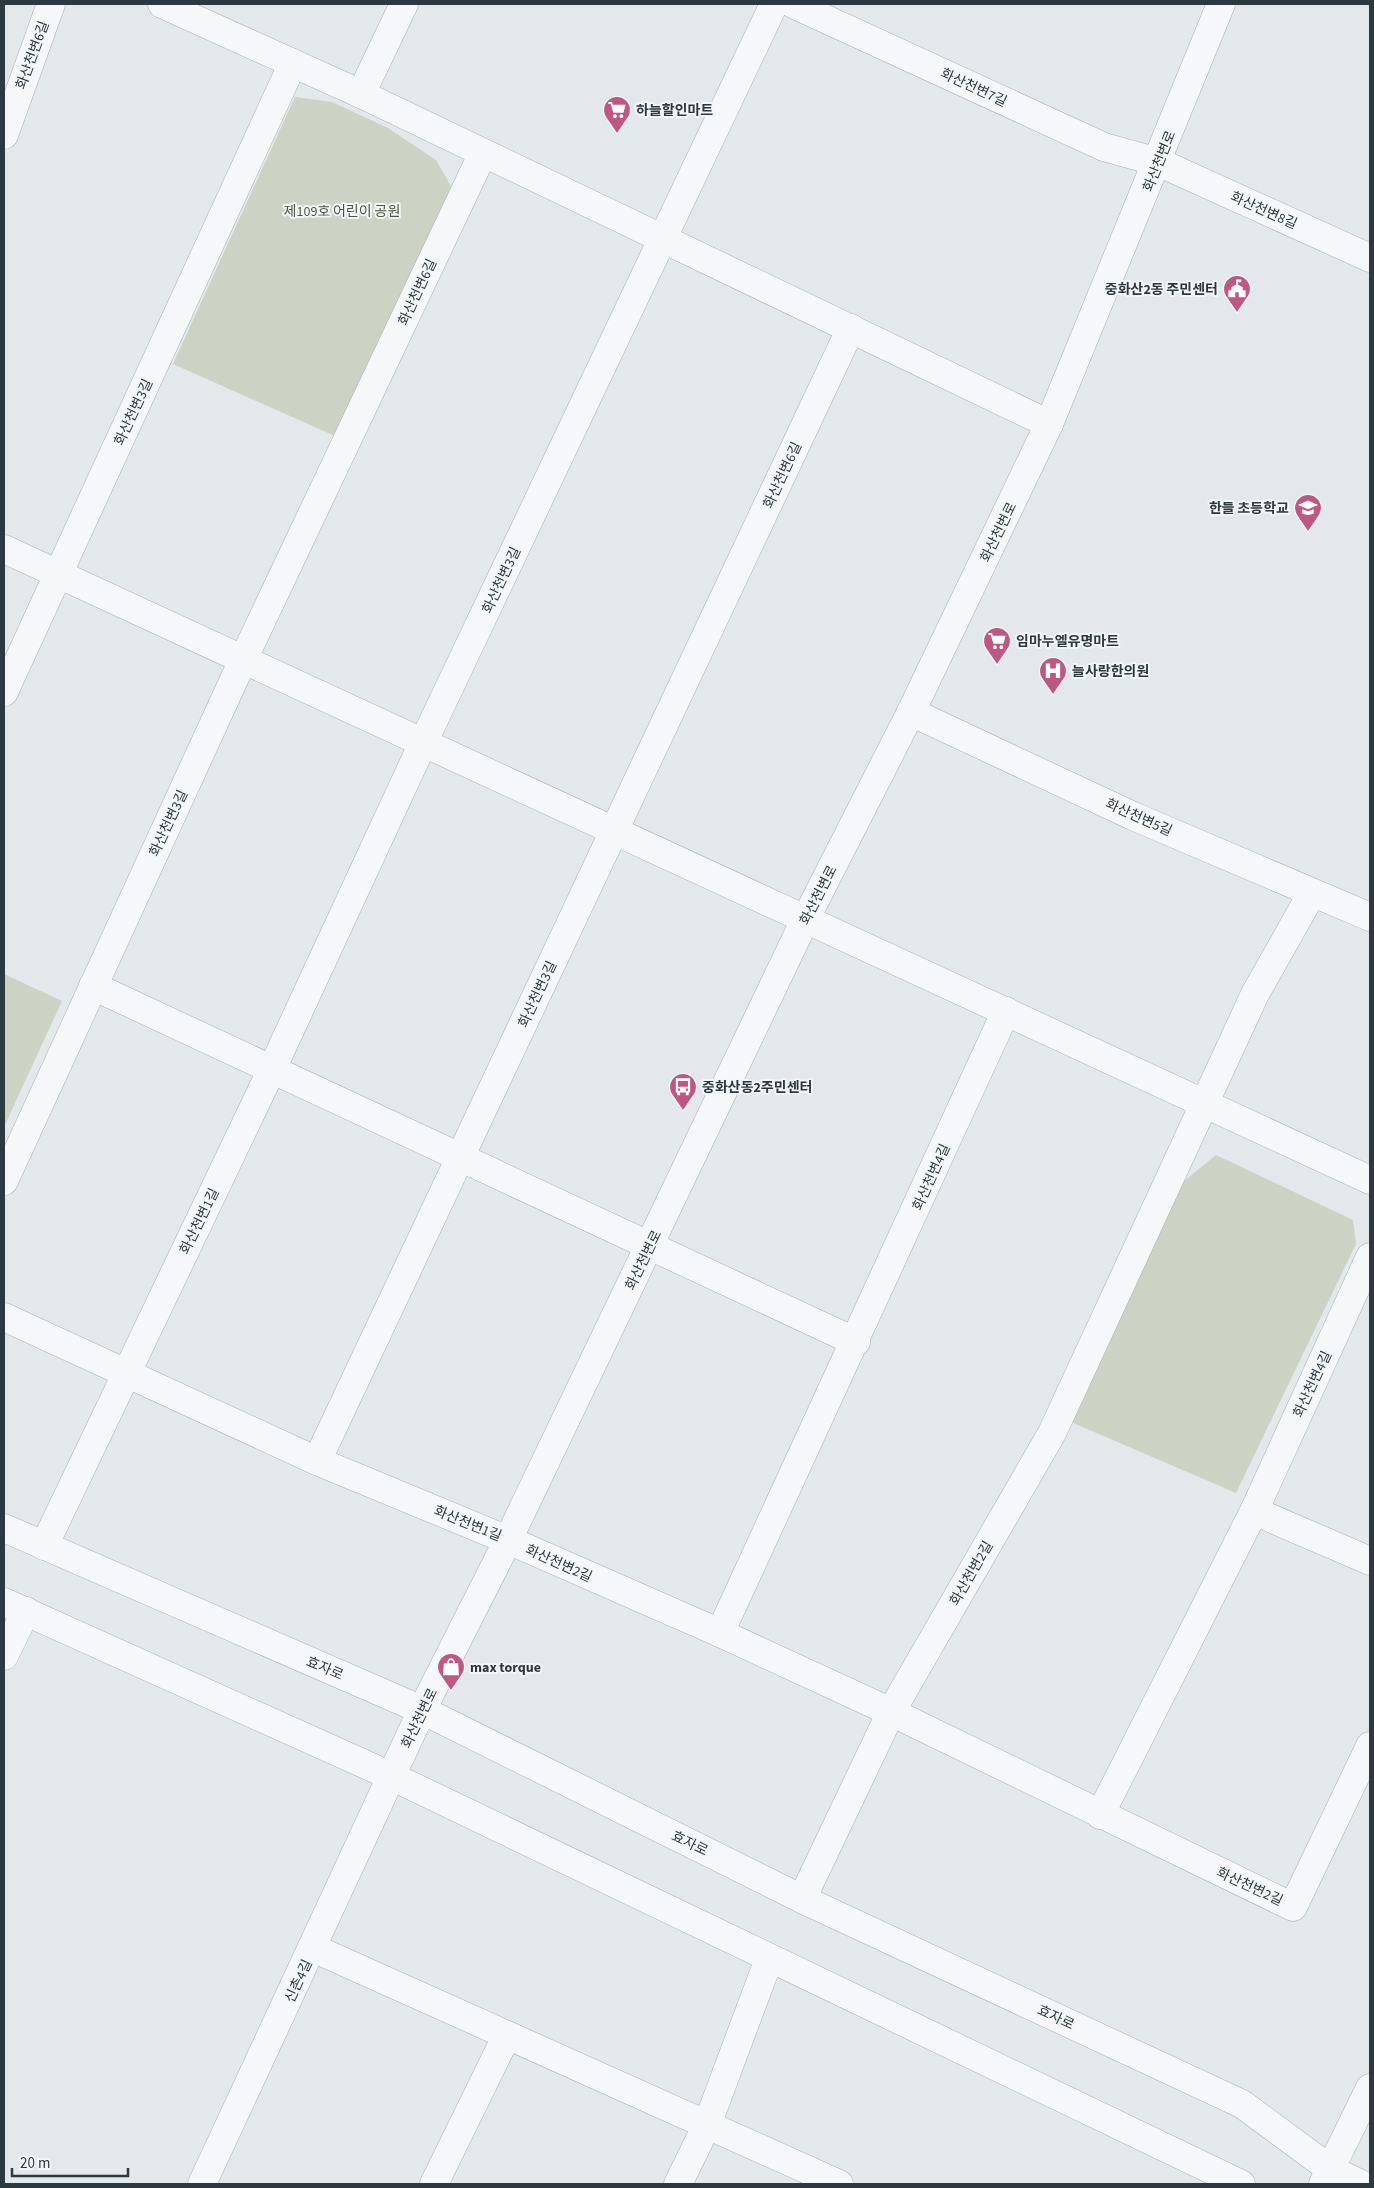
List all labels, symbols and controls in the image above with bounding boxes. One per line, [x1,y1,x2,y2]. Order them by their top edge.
street label: 화산천변6길 [11,18,55,92]
street label: 화산천변7길 [937,64,1010,112]
supermarket icon: 하늘할인마트 [602,95,632,134]
place label: 하늘할인마트 [636,101,713,121]
street label: 화산천변로 [1139,128,1181,195]
street label: 화산천변8길 [1227,187,1300,235]
park label: 제109호 어린이 공원 [284,202,400,222]
street label: 화산천변6길 [394,256,442,329]
public building icon: 중화산2동 주민센터 [1222,274,1252,313]
place label: 중화산2동 주민센터 [1105,280,1218,300]
street label: 화산천변3길 [110,376,158,449]
street label: 화산천변6길 [759,439,807,512]
school or university icon: 한들 초등학교 [1293,493,1323,532]
street label: 화산천변로 [976,499,1022,566]
place label: 한들 초등학교 [1209,499,1289,519]
street label: 화산천변3길 [478,544,526,617]
supermarket icon: 임마누엘유명마트 [982,626,1012,665]
place label: 임마누엘유명마트 [1016,632,1119,652]
hospital icon: 늘사랑한의원 [1038,656,1068,695]
place label: 늘사랑한의원 [1072,662,1149,682]
street label: 화산천변3길 [145,787,193,860]
street label: 화산천변5길 [1102,794,1175,842]
street label: 화산천변로 [795,862,842,929]
street label: 화산천변3길 [514,958,562,1031]
bus stop icon: 중화산동2주민센터 [668,1072,698,1111]
place label: 중화산동2주민센터 [702,1078,812,1098]
street label: 화산천변4길 [908,1141,956,1214]
street label: 화산천변1길 [175,1185,225,1258]
street label: 화산천변로 [621,1227,667,1294]
street label: 화산천변4길 [1289,1348,1337,1421]
street label: 화산천변1길 [431,1501,504,1547]
street label: 화산천변2길 [945,1538,998,1609]
street label: 화산천변2길 [522,1540,595,1588]
street label: 효자로 [303,1652,346,1686]
shop icon: max torque [436,1652,466,1691]
place label: max torque [470,1658,541,1678]
street label: 화산천변로 [397,1685,443,1752]
street label: 효자로 [668,1826,711,1861]
street label: 화산천변2길 [1213,1863,1286,1911]
street label: 신촌4길 [280,1957,318,2006]
street label: 효자로 [1034,2001,1077,2035]
scale bar [12,2146,129,2178]
text: 20 m [20,2153,50,2174]

